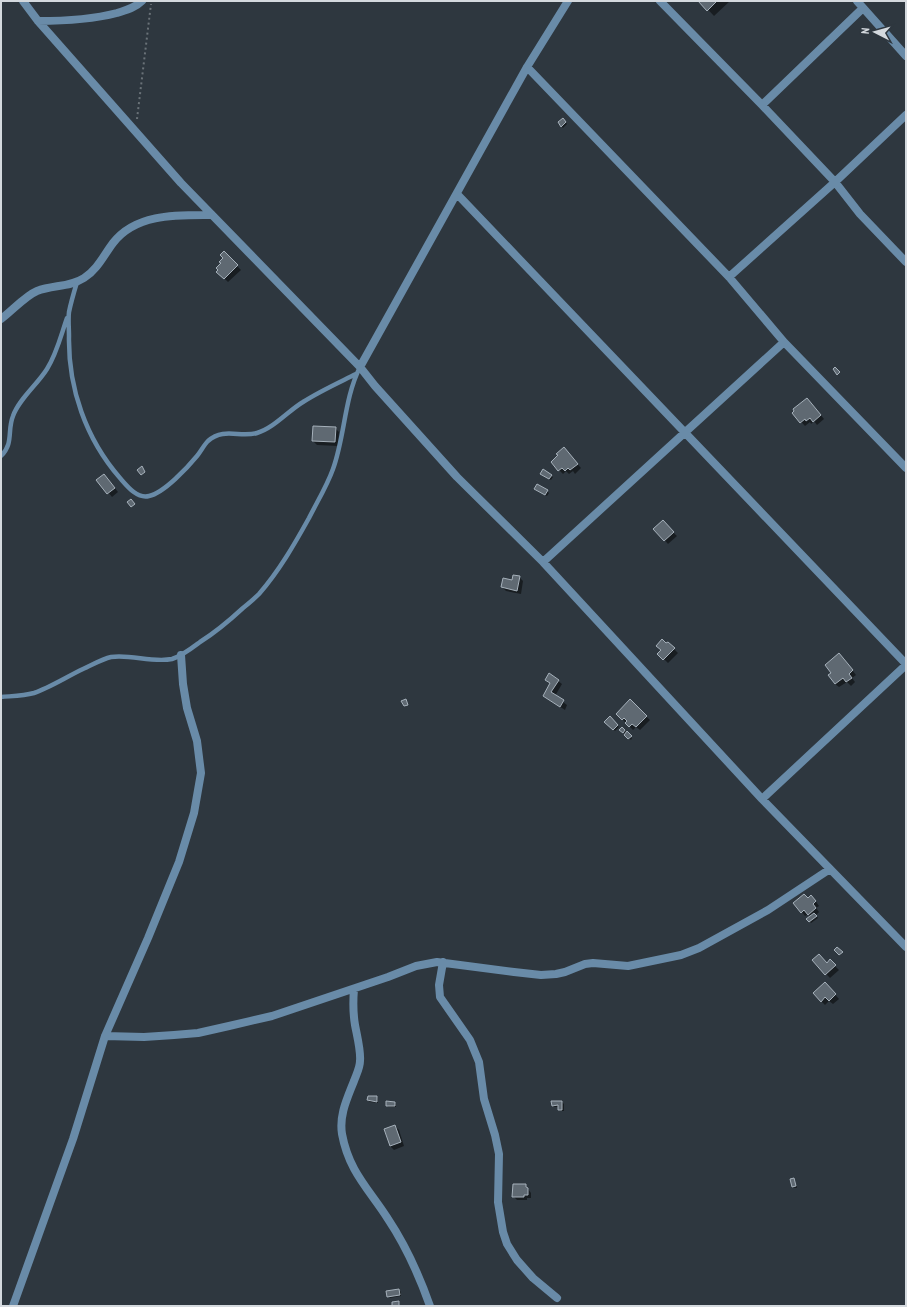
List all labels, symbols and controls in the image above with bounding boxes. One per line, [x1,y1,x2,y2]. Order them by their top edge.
north arrow [855,12,895,52]
text: N [858,27,872,35]

